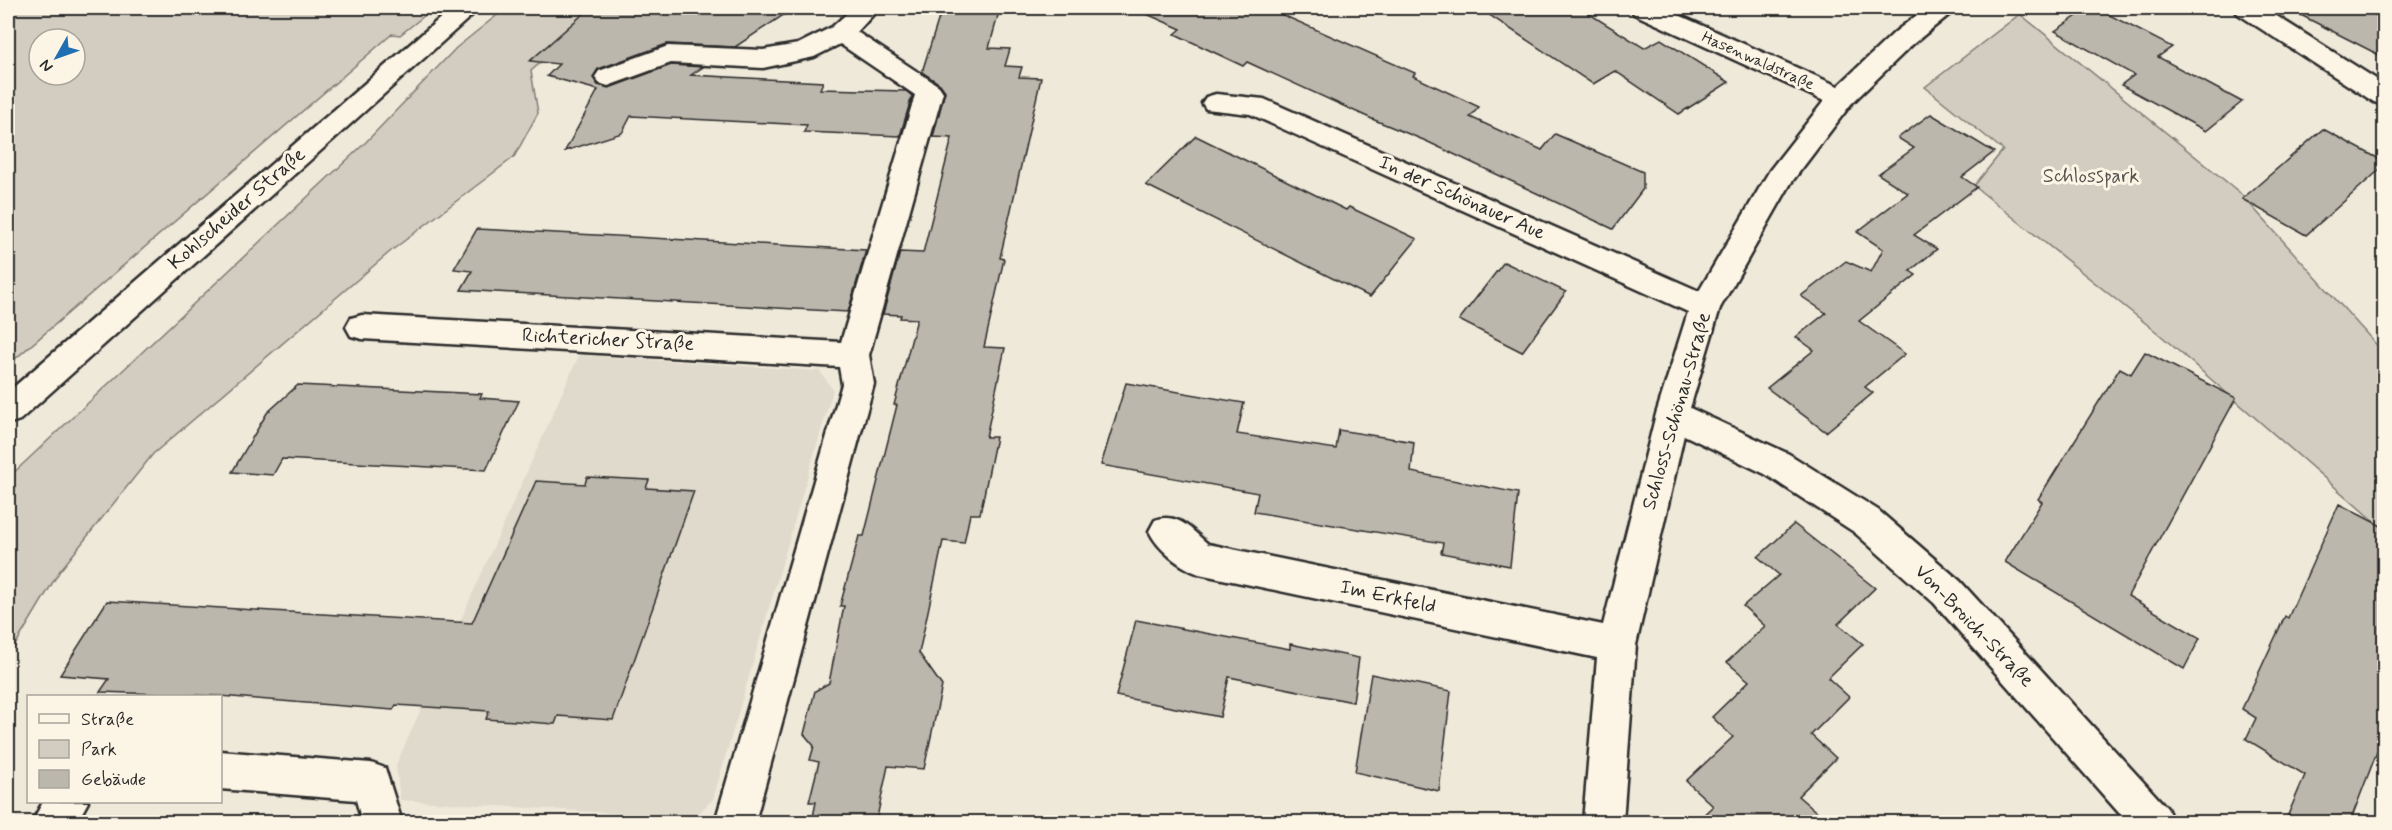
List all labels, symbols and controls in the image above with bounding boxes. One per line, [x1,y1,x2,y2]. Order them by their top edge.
north arrow [27,27,87,87]
street label: Hasenwaldstraße [1698,27,1818,95]
text: N [35,55,58,77]
street label: Kohlscheider Straße [163,142,312,276]
street label: In der Schönauer Aue [1375,149,1549,247]
park label: Schlosspark [2043,163,2139,190]
street label: Schloss-Schönau-Straße [1636,309,1718,513]
street label: Richtericher Straße [521,322,695,358]
street label: Von-Broich-Straße [1908,558,2040,694]
street label: Im Erkfeld [1338,574,1438,620]
legend [27,695,222,803]
text: Straße [81,708,134,732]
text: Park [81,738,117,762]
text: Gebäude [81,768,146,792]

